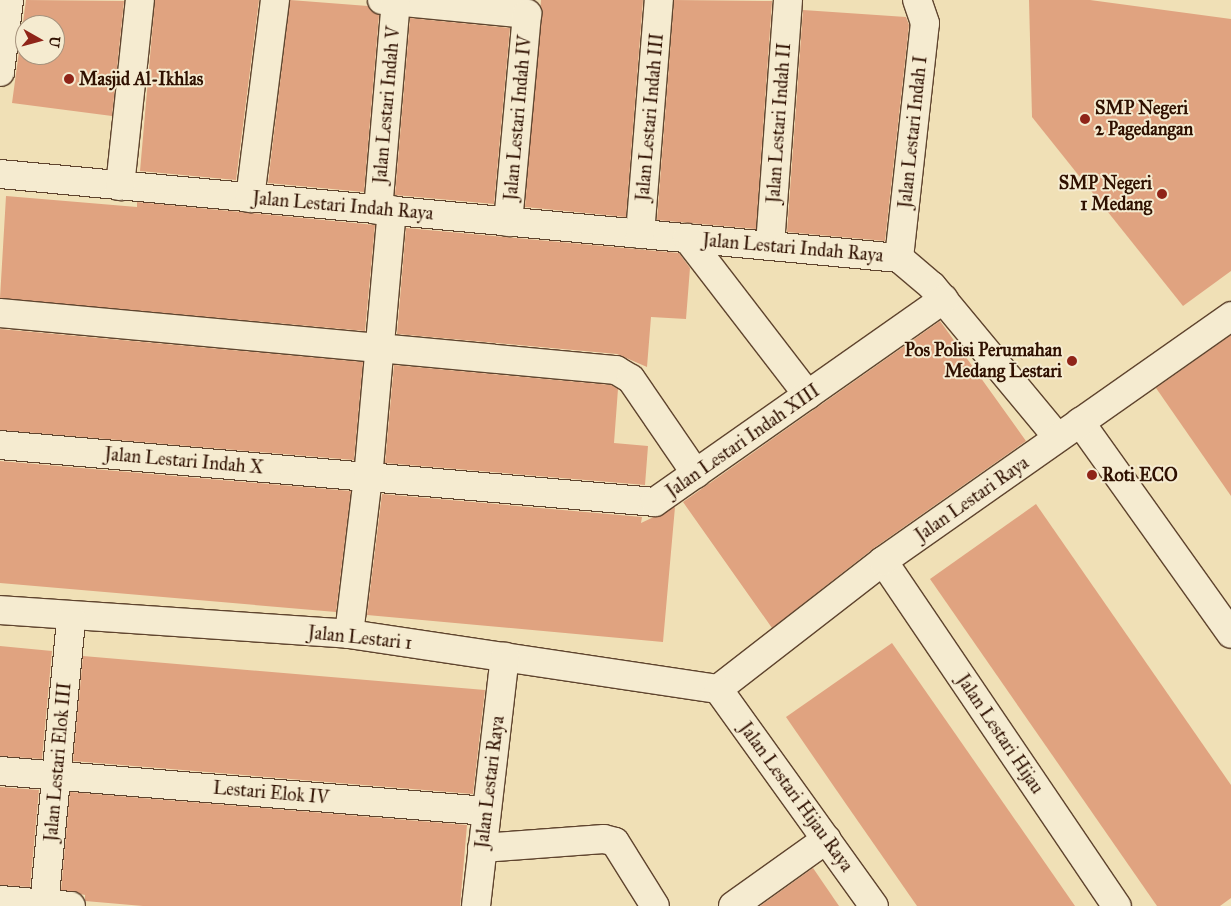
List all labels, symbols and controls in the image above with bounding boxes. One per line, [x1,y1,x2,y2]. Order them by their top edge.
north arrow [15,15,65,65]
street label: Jalan Lestari Indah V [369,25,405,185]
street label: Jalan Lestari Indah III [632,32,668,202]
text: U [45,35,64,48]
street label: Jalan Lestari Indah IV [500,35,536,201]
street label: Jalan Lestari Indah II [763,42,795,204]
street label: Jalan Lestari Indah I [894,55,932,209]
place label: Masjid Al-Ikhlas [79,68,203,90]
marker: Masjid Al-Ikhlas [63,73,75,85]
place label: SMP Negeri 2 Pagedangan [1095,98,1193,140]
marker: SMP Negeri 2 Pagedangan [1079,113,1091,125]
place label: SMP Negeri 1 Medang [1059,173,1152,215]
street label: Jalan Lestari Indah Raya [252,187,434,225]
marker: SMP Negeri 1 Medang [1156,188,1168,200]
street label: Jalan Lestari Indah Raya [702,229,884,267]
place label: Pos Polisi Perumahan Medang Lestari [904,340,1062,382]
marker: Pos Polisi Perumahan Medang Lestari [1066,355,1078,367]
street label: Jalan Lestari Indah XIII [662,380,824,502]
street label: Jalan Lestari Indah X [104,443,264,479]
street label: Jalan Lestari Raya [911,452,1033,546]
place label: Roti ECO [1102,464,1178,486]
marker: Roti ECO [1086,469,1098,481]
street label: Jalan Lestari 1 [307,622,413,654]
street label: Jalan Lestari Hijau [952,670,1048,798]
street label: Jalan Lestari Elok III [40,682,76,842]
street label: Jalan Lestari Raya [471,714,509,850]
street label: Jalan Lestari Hijau Raya [735,718,857,876]
street label: Lestari Elok IV [212,777,330,809]

